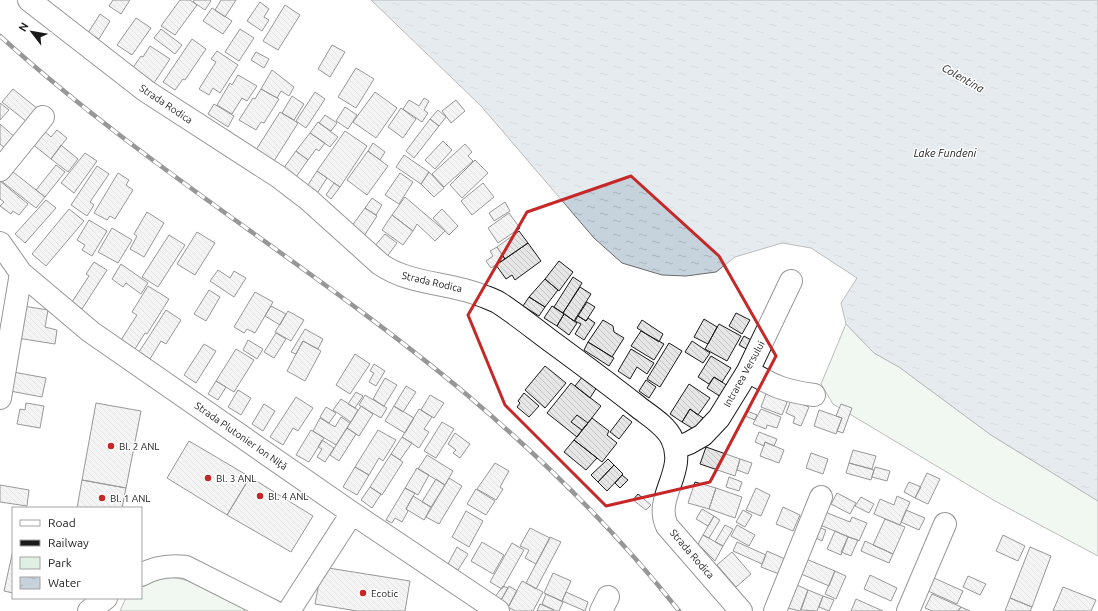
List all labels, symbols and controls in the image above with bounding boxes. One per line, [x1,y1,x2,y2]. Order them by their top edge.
north arrow [12,12,52,52]
text: N [16,20,31,33]
water label: Colentina [940,61,986,95]
street label: Strada Rodica [137,82,195,126]
water label: Lake Fundeni [914,147,978,159]
street label: Strada Rodica [401,270,463,294]
street label: Intrarea Versului [721,339,767,409]
street label: Strada Plutonier Ion Niță [193,400,289,472]
marker: Bl. 2 ANL [106,441,116,451]
place label: Bl. 2 ANL [119,441,159,452]
marker: Bl. 3 ANL [203,473,213,483]
place label: Bl. 3 ANL [216,473,256,484]
marker: Bl. 4 ANL [255,491,265,501]
place label: Bl. 4 ANL [268,491,308,502]
marker: Bl. 1 ANL [97,493,107,503]
place label: Bl. 1 ANL [110,493,150,504]
legend [12,507,142,599]
text: Road [48,516,76,529]
street label: Strada Rodica [668,527,716,581]
text: Railway [48,536,89,549]
text: Park [48,556,72,569]
text: Water [48,576,81,589]
marker: Ecotic [358,588,368,598]
place label: Ecotic [371,588,398,599]

